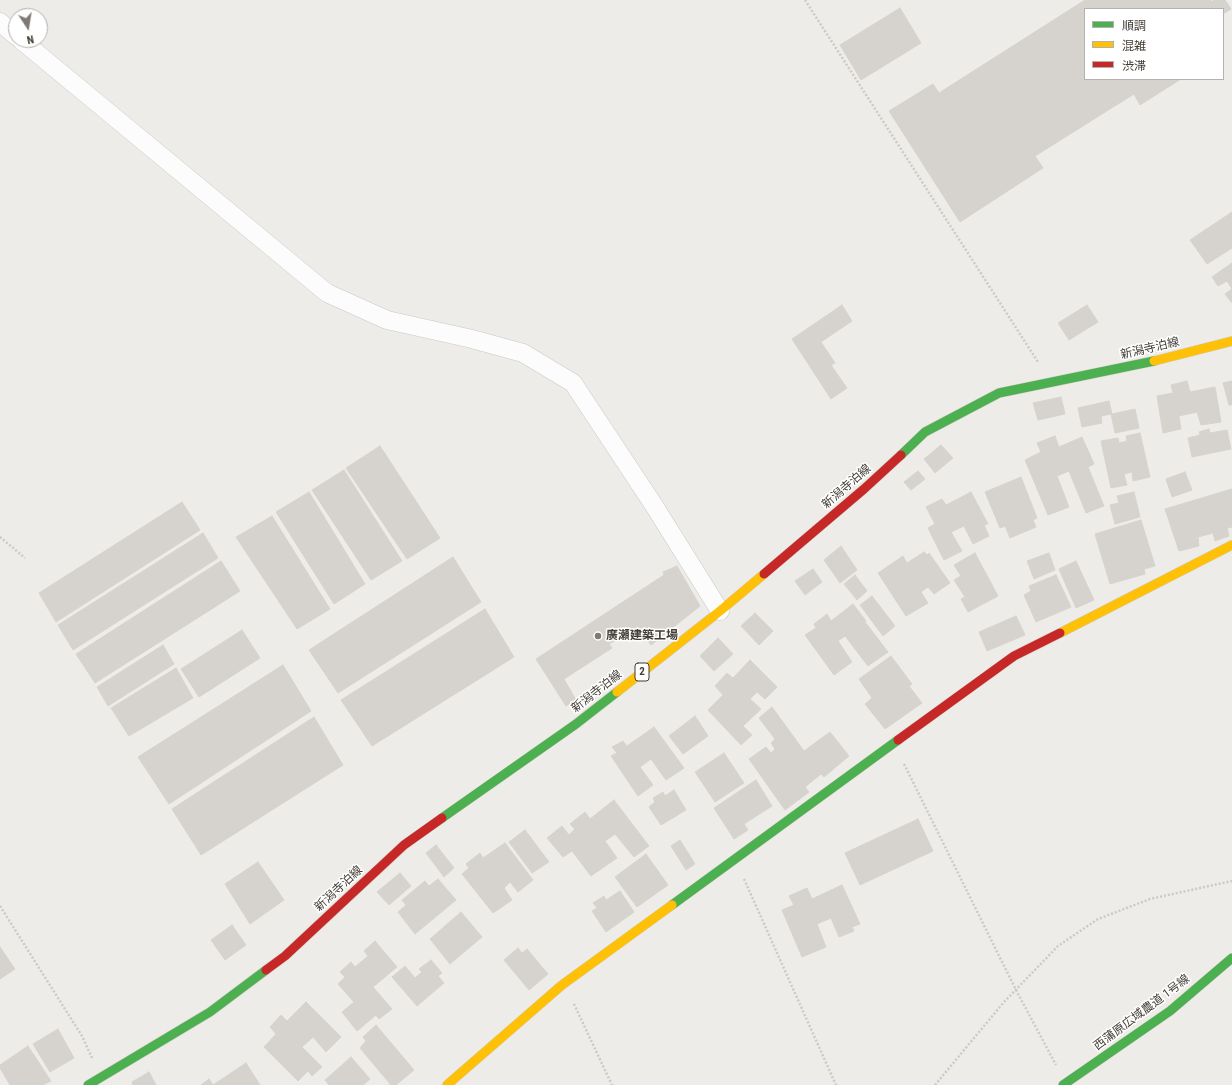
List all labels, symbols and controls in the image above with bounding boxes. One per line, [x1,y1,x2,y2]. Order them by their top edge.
north arrow [8,8,48,48]
legend [1084,8,1224,80]
text: 順調 [1122,19,1146,33]
text: N [26,32,35,46]
text: 混雑 [1122,39,1146,53]
text: 渋滞 [1122,59,1146,73]
street label: 新潟寺泊線 [1119,335,1181,363]
street label: 新潟寺泊線 [820,462,874,512]
place label: 廣瀬建築工場 [606,629,678,643]
marker: 廣瀬建築工場 [593,631,603,641]
road number: 2 [635,663,649,681]
street label: 新潟寺泊線 [569,668,625,716]
street label: 新潟寺泊線 [312,863,366,915]
street label: 西蒲原広域農道 1号線 [1091,972,1193,1054]

